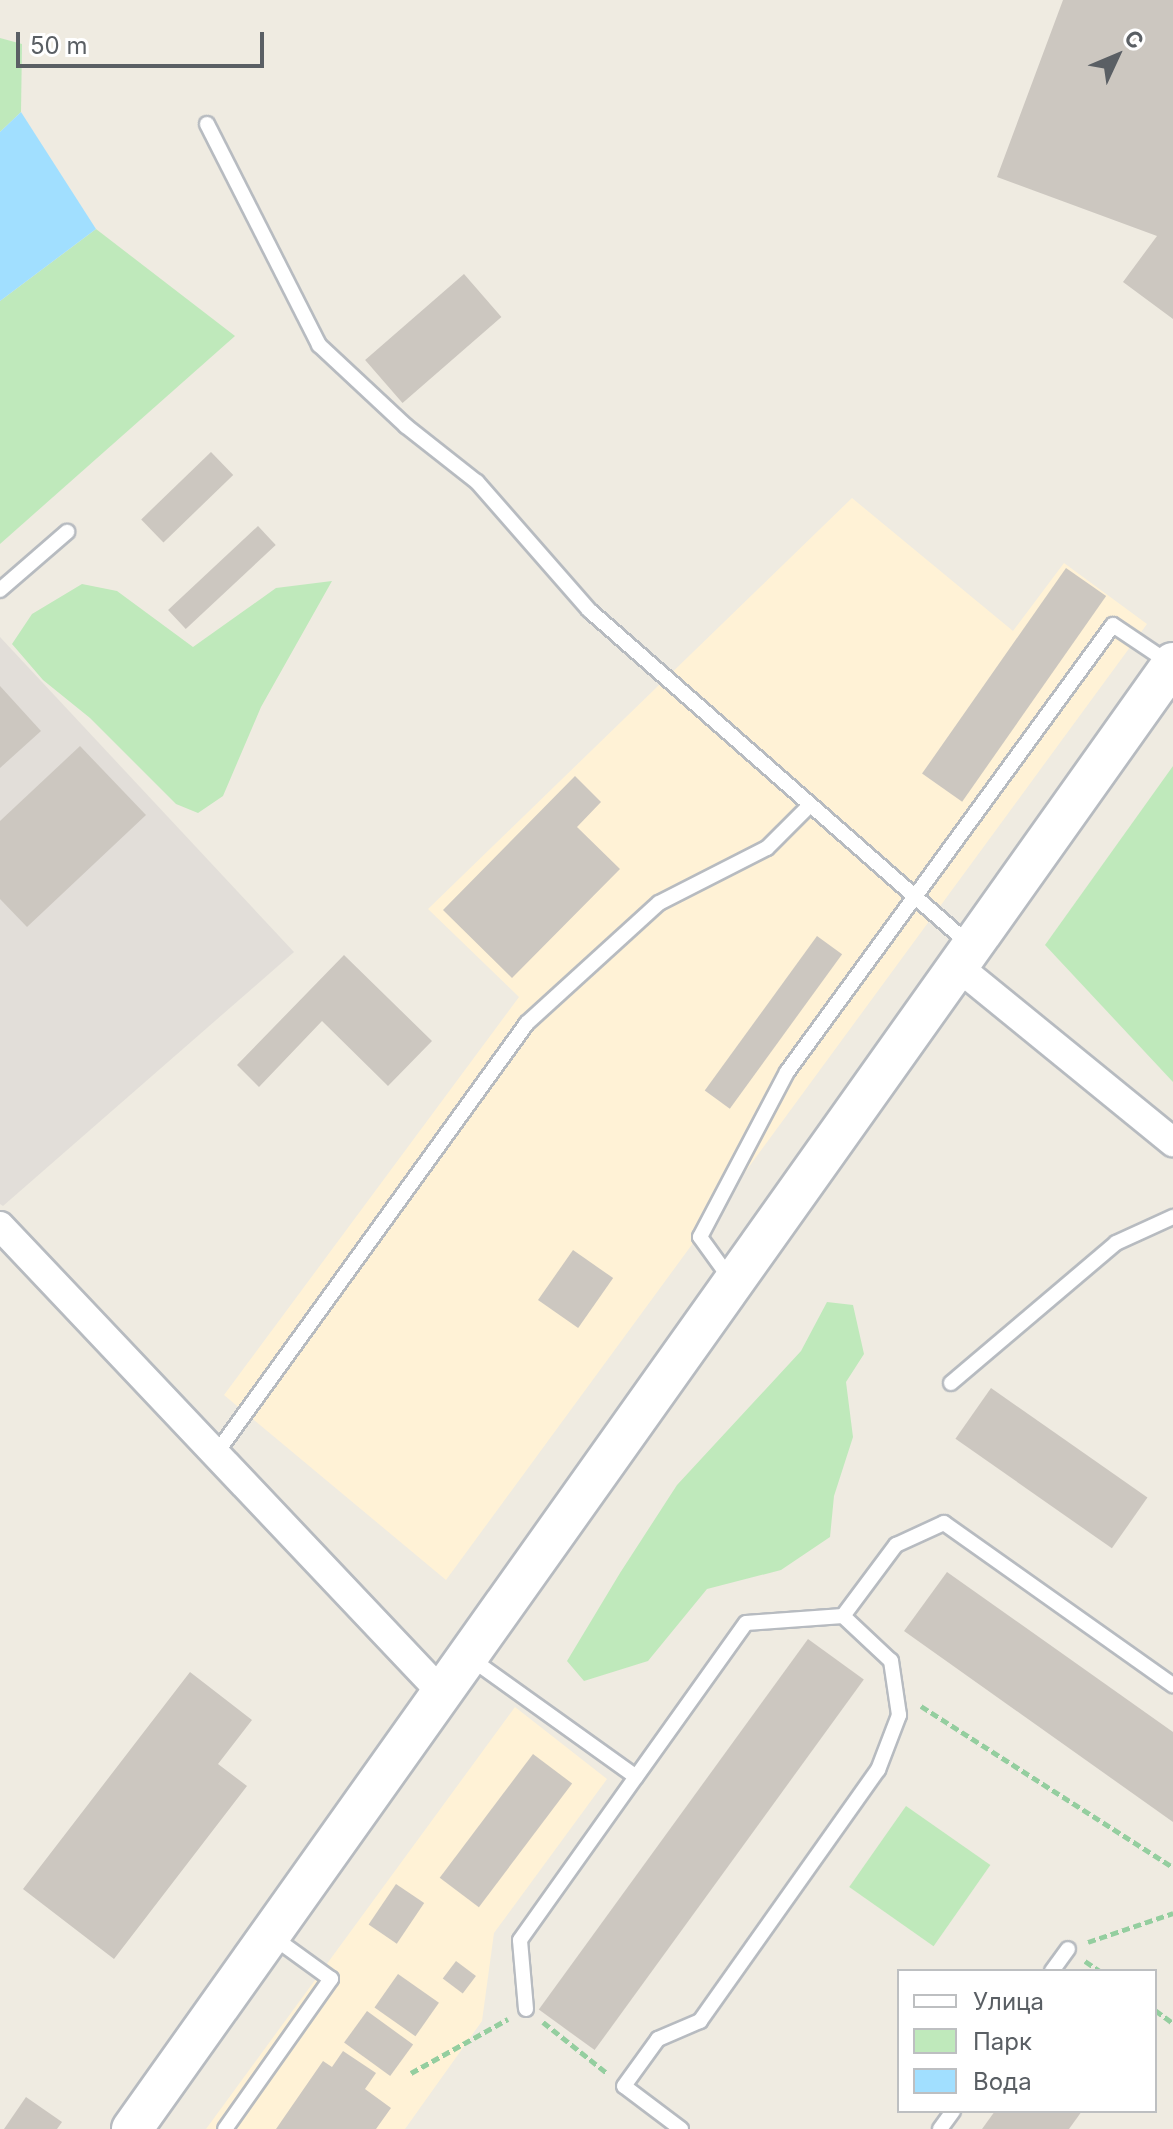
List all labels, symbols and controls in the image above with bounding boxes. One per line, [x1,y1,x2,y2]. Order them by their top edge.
scale bar [20,16,268,66]
north arrow [1077,16,1157,96]
text: С [1119,24,1149,54]
text: 50 m [30,31,88,60]
legend [897,1969,1157,2113]
text: Улица [973,1987,1044,2016]
text: Парк [973,2027,1032,2056]
text: Вода [973,2067,1032,2096]

